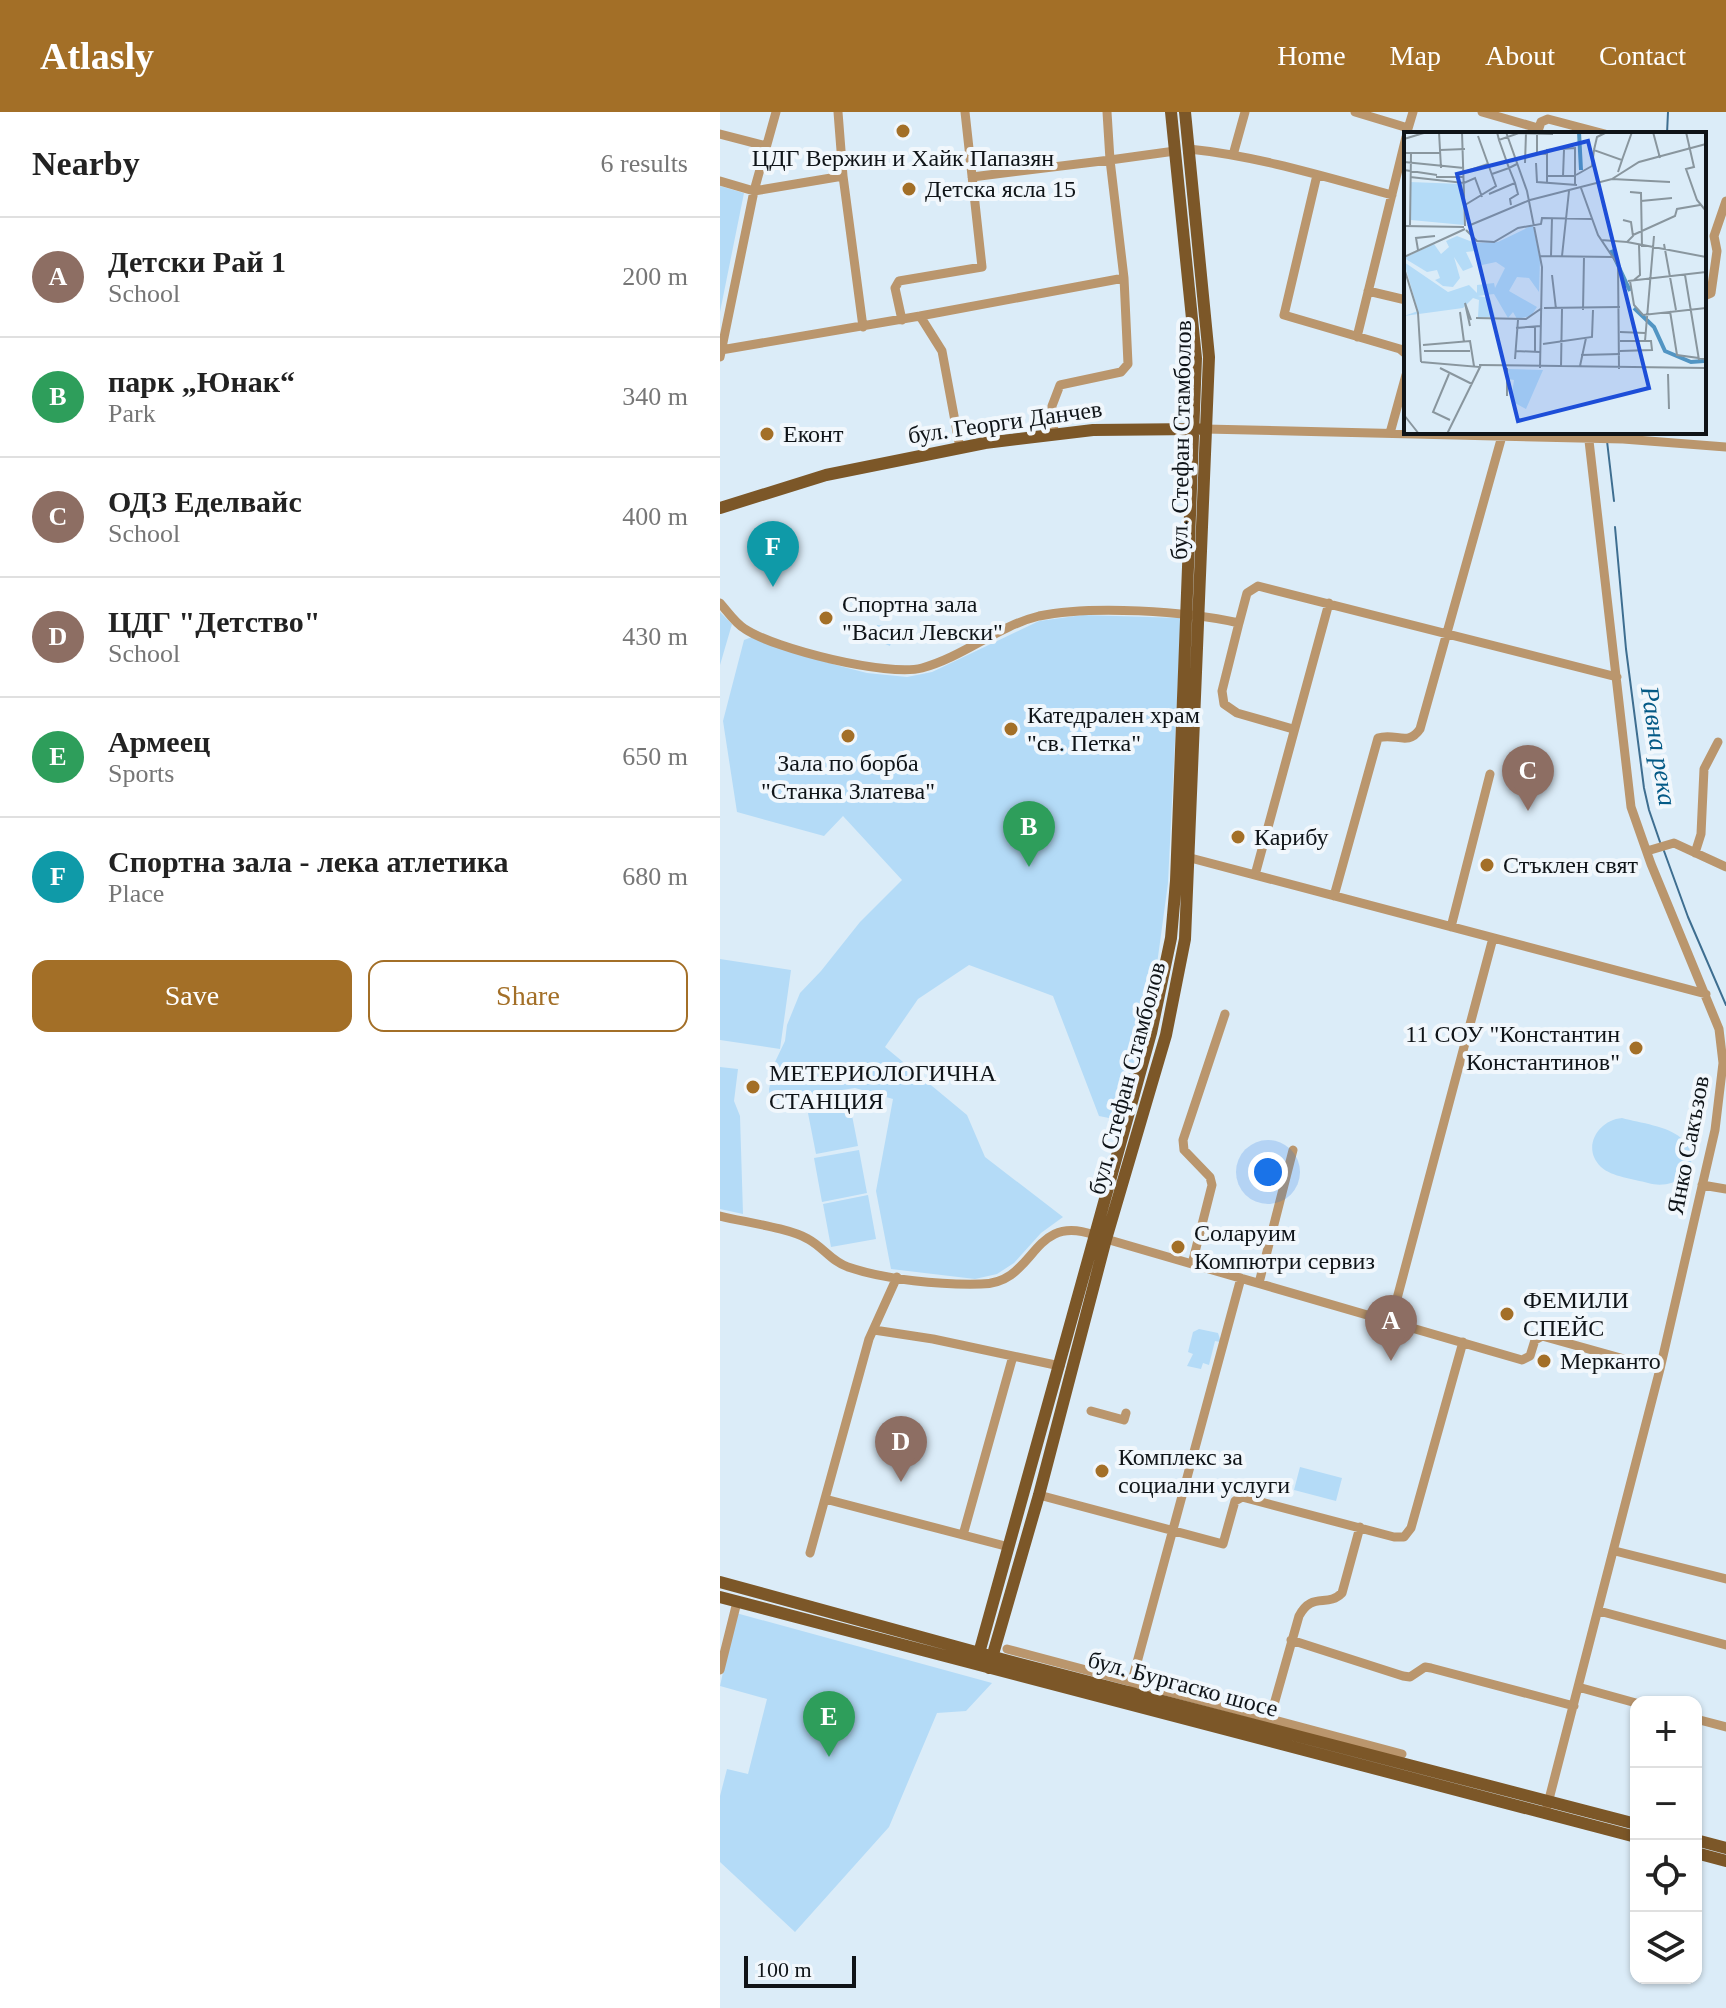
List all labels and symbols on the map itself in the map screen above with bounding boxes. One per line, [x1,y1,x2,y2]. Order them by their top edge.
marker: ЦДГ Вержин и Хайк Папазян [894,122,912,140]
inset map [1404,132,1706,434]
place label: ЦДГ Вержин и Хайк Папазян [752,145,1054,171]
place label: Детска ясла 15 [925,176,1076,202]
marker: Детска ясла 15 [900,180,918,198]
street label: бул. Стефан Стамболов [1166,320,1196,560]
street label: бул. Георги Данчев [906,396,1104,448]
place label: Еконт [783,421,844,447]
marker: Еконт [758,425,776,443]
pin: F [747,521,799,587]
place label: Спортна зала "Васил Левски" [842,591,1003,645]
marker: Спортна зала "Васил Левски" [817,609,835,627]
water label: Равна река [1635,683,1682,808]
place label: Катедрален храм "св. Петка" [1027,702,1200,756]
marker: Катедрален храм "св. Петка" [1002,720,1020,738]
marker: Зала по борба "Станка Златева" [839,727,857,745]
pin: C [1502,745,1554,811]
place label: Зала по борба "Станка Златева" [761,750,935,804]
pin: B [1003,801,1055,867]
place label: Карибу [1254,824,1328,850]
marker: Карибу [1229,828,1247,846]
place label: Стъклен свят [1503,852,1638,878]
marker: Стъклен свят [1478,856,1496,874]
street label: бул. Стефан Стамболов [1083,959,1171,1197]
place label: 11 СОУ "Константин Константинов" [1405,1021,1620,1075]
marker: 11 СОУ "Константин Константинов" [1627,1039,1645,1057]
place label: МЕТЕРИОЛОГИЧНА СТАНЦИЯ [769,1060,997,1114]
street label: Янко Сакъзов [1662,1073,1714,1217]
marker: МЕТЕРИОЛОГИЧНА СТАНЦИЯ [744,1078,762,1096]
your location [1248,1152,1288,1192]
place label: Соларуим Компютри сервиз [1194,1220,1375,1274]
marker: Соларуим Компютри сервиз [1169,1238,1187,1256]
place label: ФЕМИЛИ СПЕЙС [1523,1287,1629,1341]
pin: A [1365,1295,1417,1361]
marker: ФЕМИЛИ СПЕЙС [1498,1305,1516,1323]
place label: Мерканто [1560,1348,1661,1374]
marker: Мерканто [1535,1352,1553,1370]
pin: D [875,1416,927,1482]
place label: Комплекс за социални услуги [1118,1444,1290,1498]
marker: Комплекс за социални услуги [1093,1462,1111,1480]
street label: бул. Бургаско шосе [1085,1646,1281,1722]
pin: E [803,1691,855,1757]
scale bar [744,1952,856,1988]

